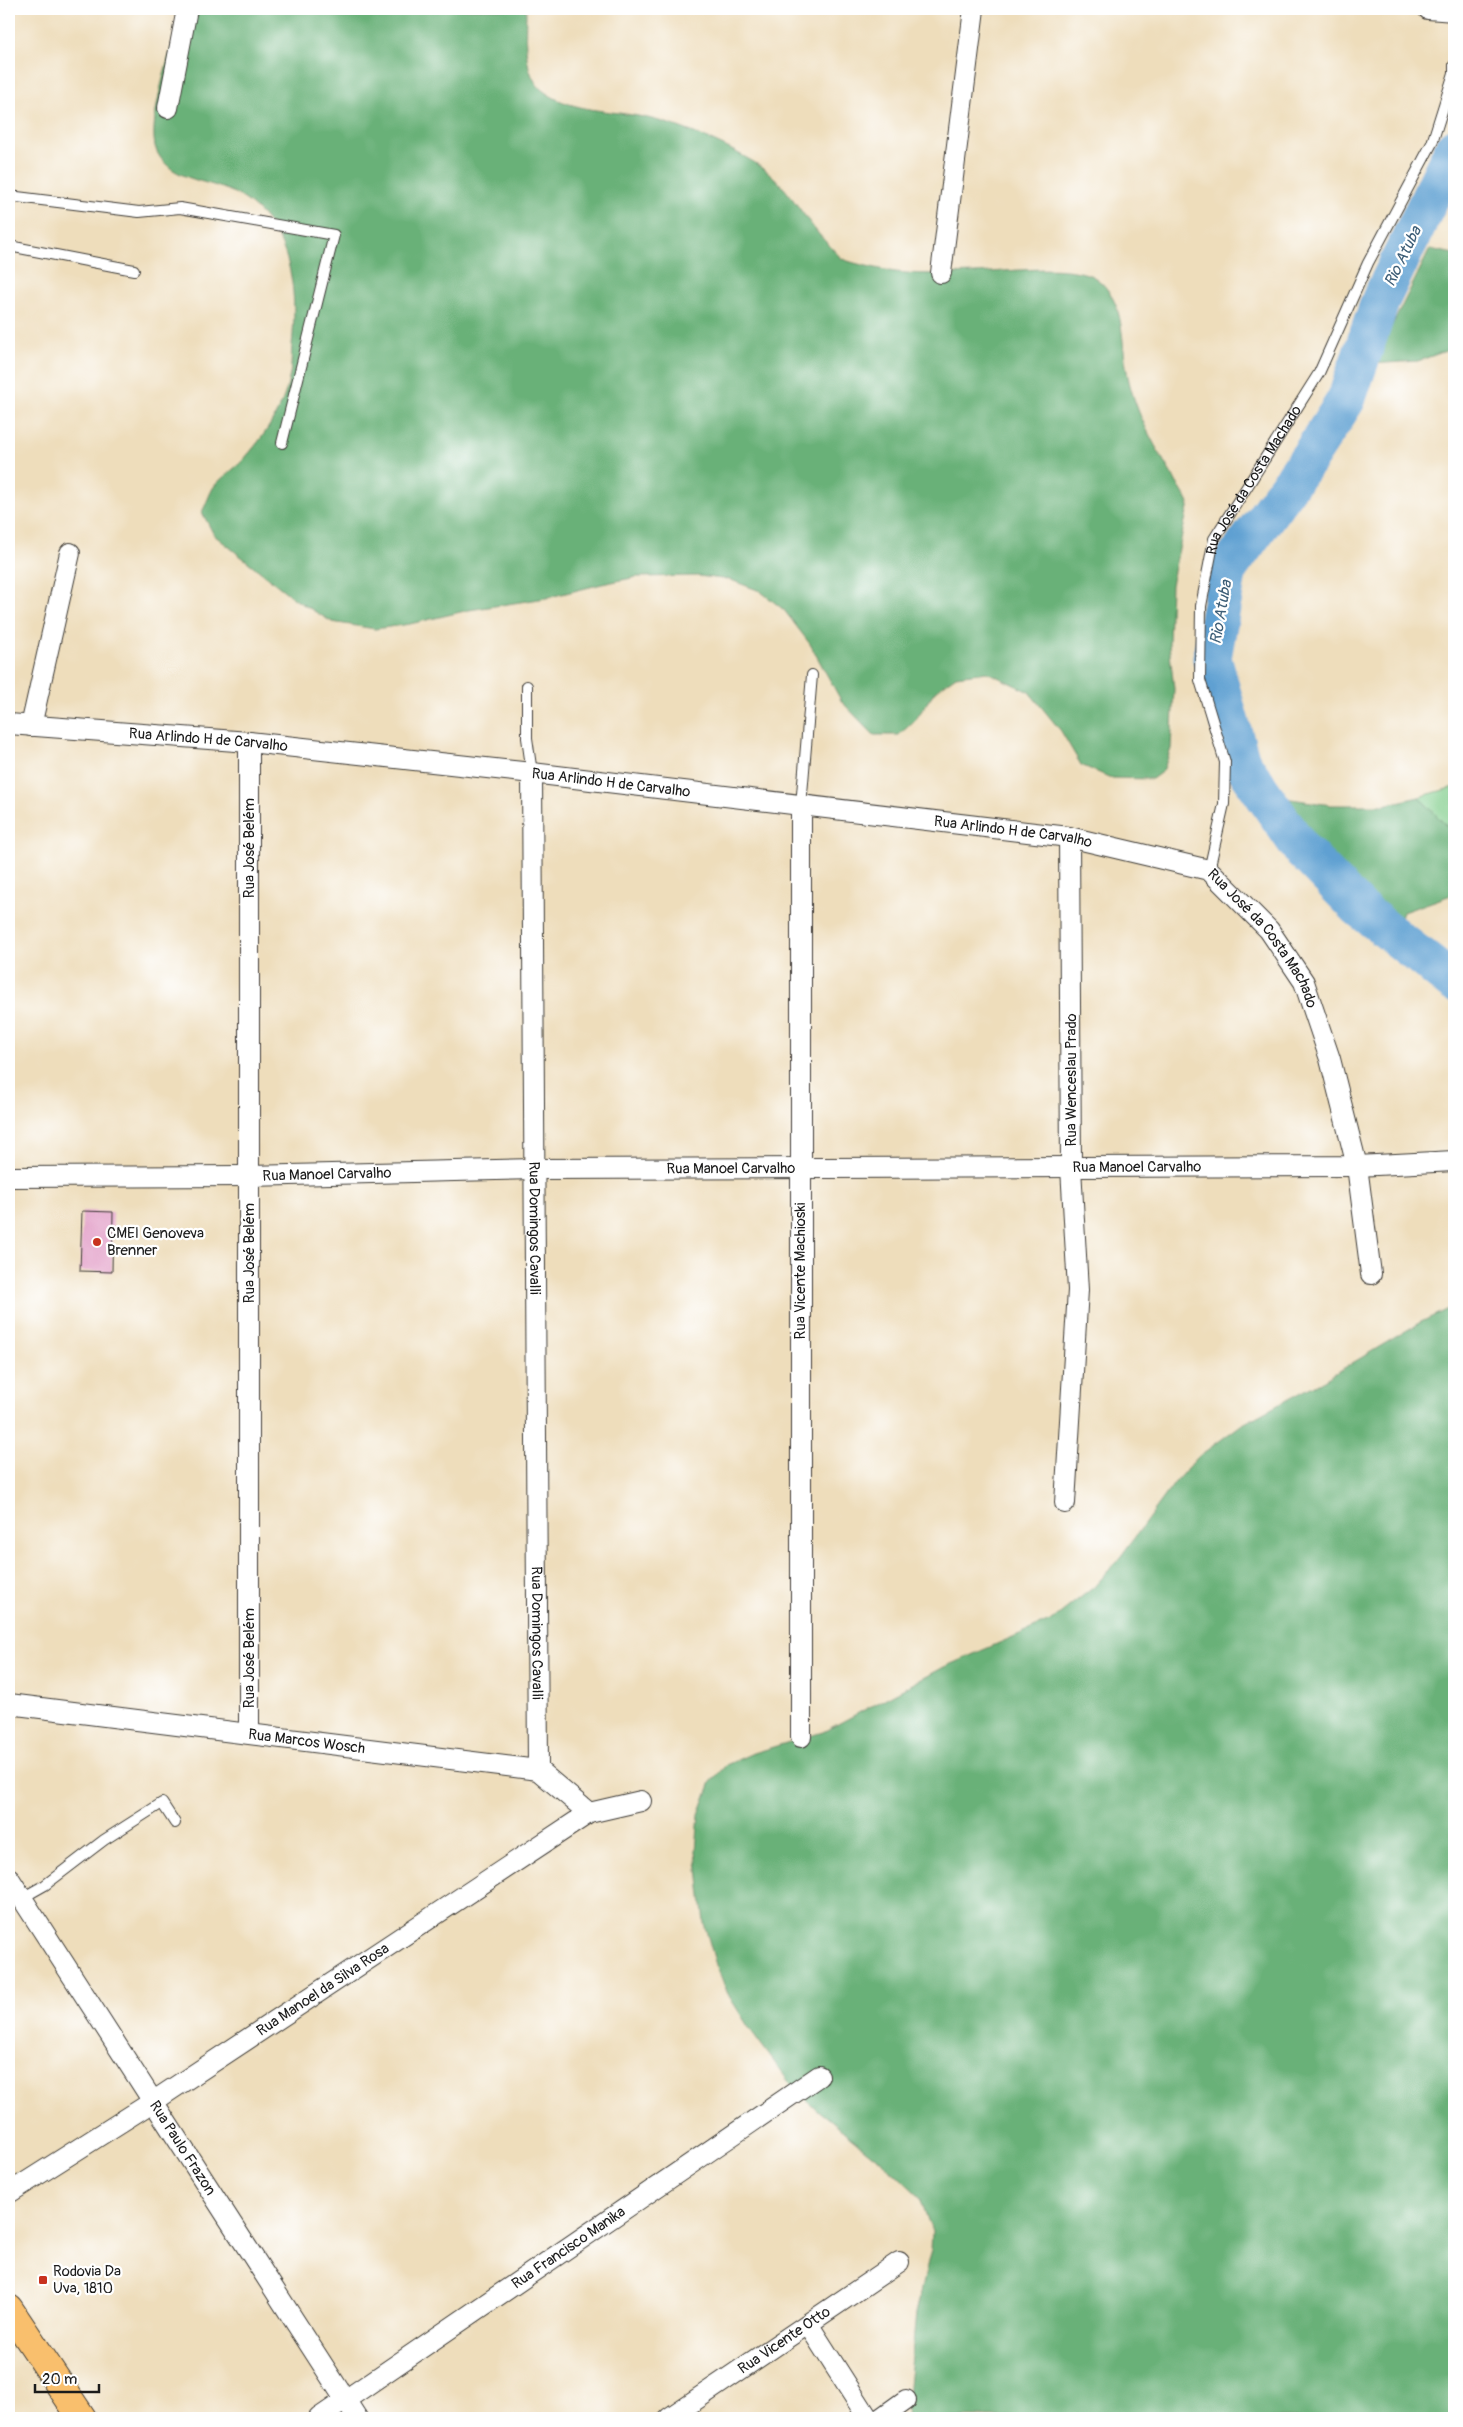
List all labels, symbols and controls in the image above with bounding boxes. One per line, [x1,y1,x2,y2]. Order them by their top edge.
water label: Rio Atuba [1380,222,1427,290]
street label: Rua José da Costa Machado [1202,402,1306,556]
water label: Rio Atuba [1206,577,1237,646]
street label: Rua Arlindo H de Carvalho [128,724,289,756]
street label: Rua Arlindo H de Carvalho [531,764,691,802]
street label: Rua José Belém [240,798,259,898]
street label: Rua Arlindo H de Carvalho [933,812,1094,852]
street label: Rua José da Costa Machado [1203,865,1321,1010]
street label: Rua Wenceslau Prado [1062,1013,1081,1147]
street label: Rua Manoel Carvalho [1072,1158,1201,1177]
street label: Rua Manoel Carvalho [666,1159,795,1179]
street label: Rua Domingos Cavalli [524,1161,544,1295]
street label: Rua Manoel Carvalho [262,1164,392,1186]
street label: Rua Vicente Machioski [791,1202,810,1339]
street label: Rua José Belém [240,1203,259,1303]
place label: CMEI Genoveva Brenner [107,1224,204,1260]
marker: CMEI Genoveva Brenner [91,1236,103,1248]
street label: Rua Domingos Cavalli [527,1566,547,1700]
street label: Rua José Belém [240,1608,259,1708]
street label: Rua Marcos Wosch [247,1725,366,1758]
street label: Rua Manoel da Silva Rosa [253,1939,393,2040]
street label: Rua Paulo Frazon [145,2097,220,2199]
street label: Rua Francisco Manika [508,2202,629,2293]
place label: Rodovia Da Uva, 1810 [53,2262,121,2298]
marker: Rodovia Da Uva, 1810 [37,2274,49,2286]
street label: Rua Vicente Otto [734,2302,834,2378]
scale bar [35,2362,99,2394]
text: 20 m [42,2370,77,2389]

